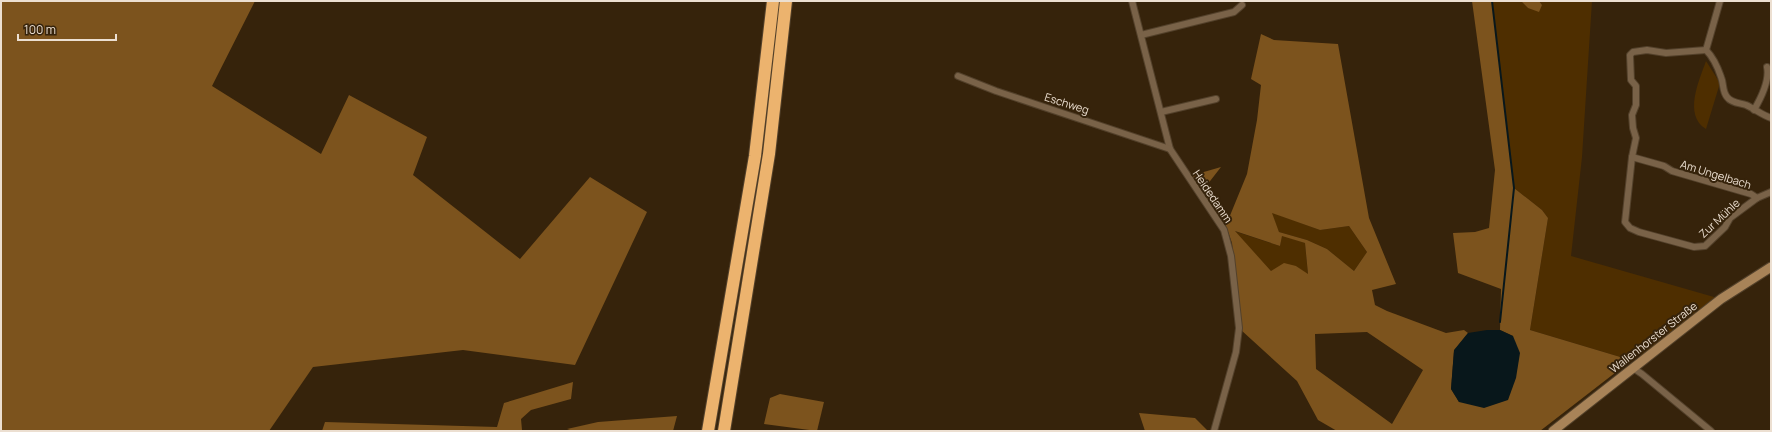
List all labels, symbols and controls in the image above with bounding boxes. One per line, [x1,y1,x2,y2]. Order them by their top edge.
scale bar [18,16,116,42]
text: 100 m [24,21,56,38]
street label: Eschweg [1043,89,1091,117]
street label: Am Ungelbach [1679,156,1753,192]
street label: Heidedamm [1190,167,1236,225]
street label: Zur Mühle [1695,195,1743,241]
street label: Wallenhorster Straße [1606,298,1700,376]

